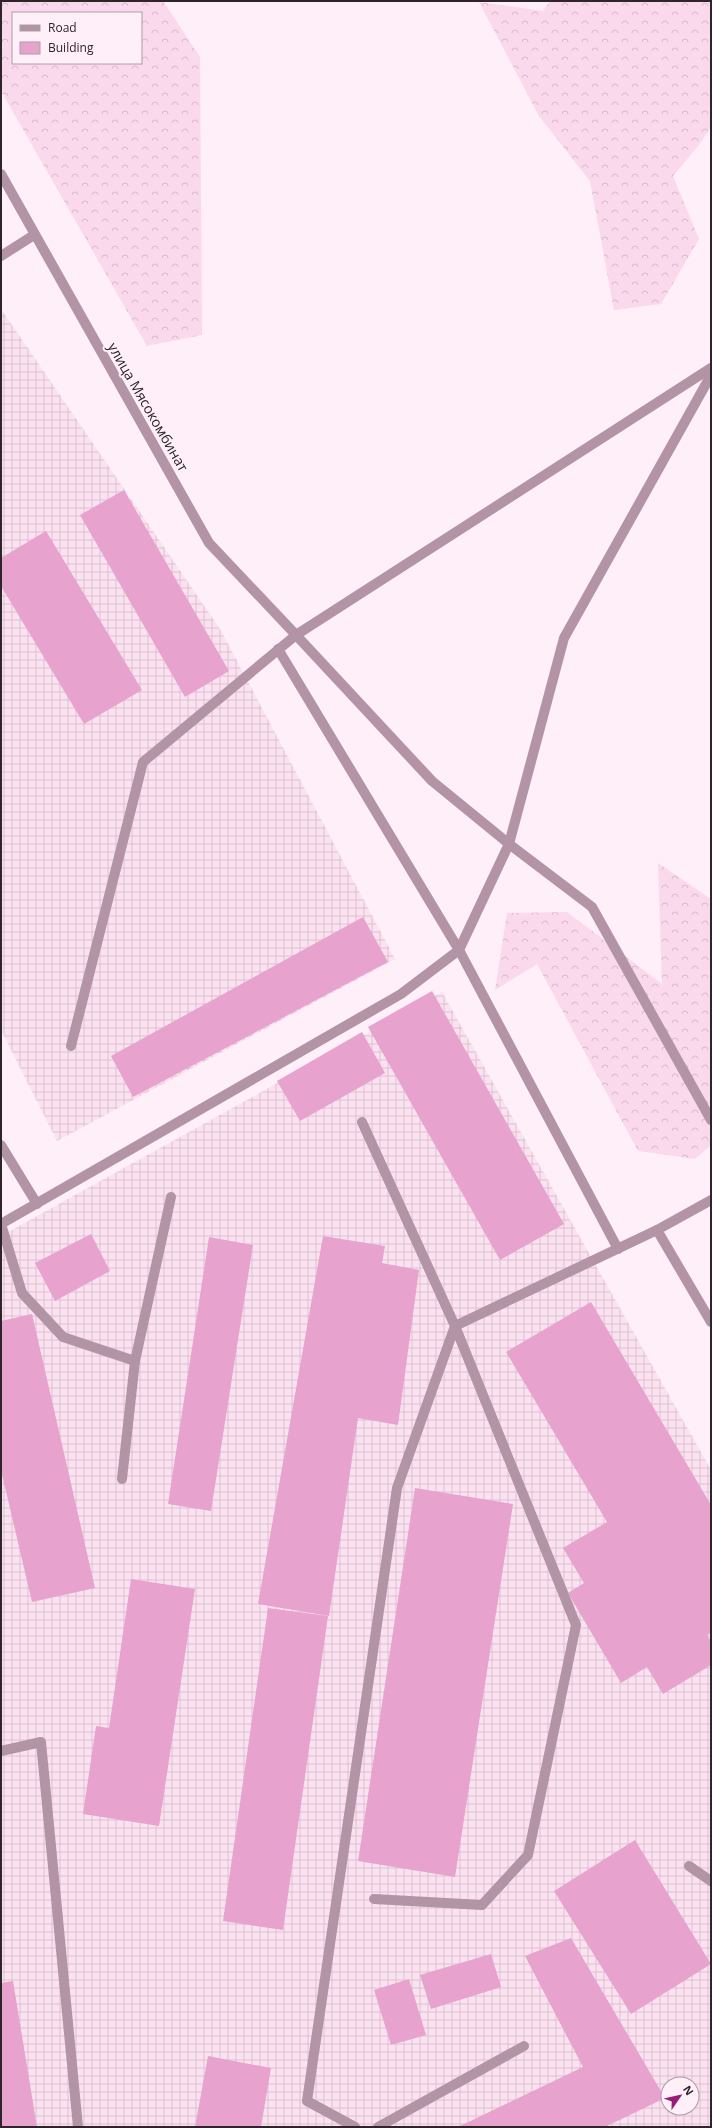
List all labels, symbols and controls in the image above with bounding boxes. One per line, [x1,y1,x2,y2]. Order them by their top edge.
legend [12,12,142,64]
text: Road [48,19,77,36]
text: Building [48,39,94,56]
street label: улица Мясокомбинат [104,339,193,475]
north arrow [660,2076,700,2116]
text: N [680,2082,697,2098]

